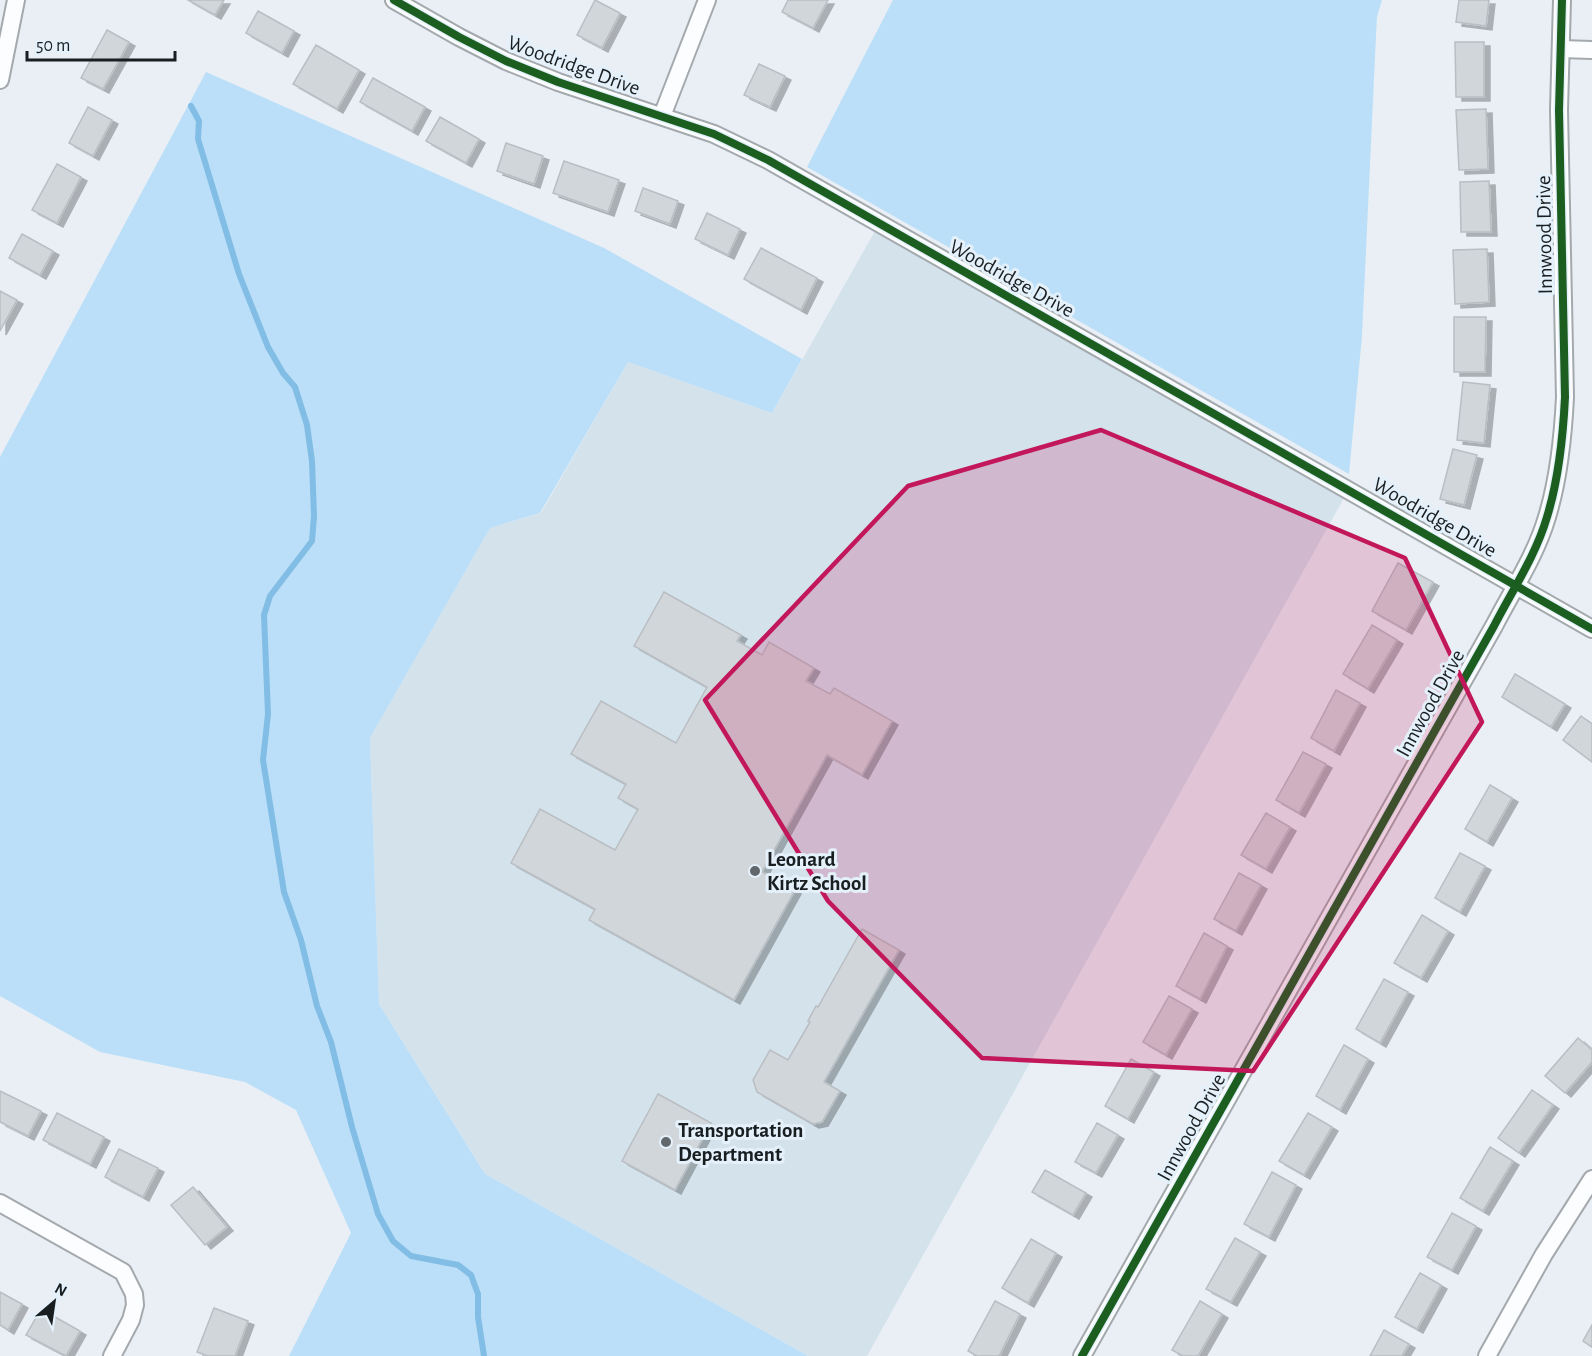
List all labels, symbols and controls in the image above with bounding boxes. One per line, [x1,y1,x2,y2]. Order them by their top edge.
scale bar [27,24,176,62]
street label: Woodridge Drive [505,32,643,99]
text: 50 m [36,37,70,55]
street label: Innwood Drive [1533,175,1556,295]
street label: Woodridge Drive [946,236,1078,321]
street label: Woodridge Drive [1369,474,1500,561]
street label: Innwood Drive [1392,646,1468,760]
place label: Leonard Kirtz School [767,849,867,894]
marker: Leonard Kirtz School [748,864,762,878]
street label: Innwood Drive [1153,1070,1229,1184]
place label: Transportation Department [678,1120,803,1165]
marker: Transportation Department [659,1135,673,1149]
north arrow [24,1272,84,1332]
text: N [52,1280,70,1299]

